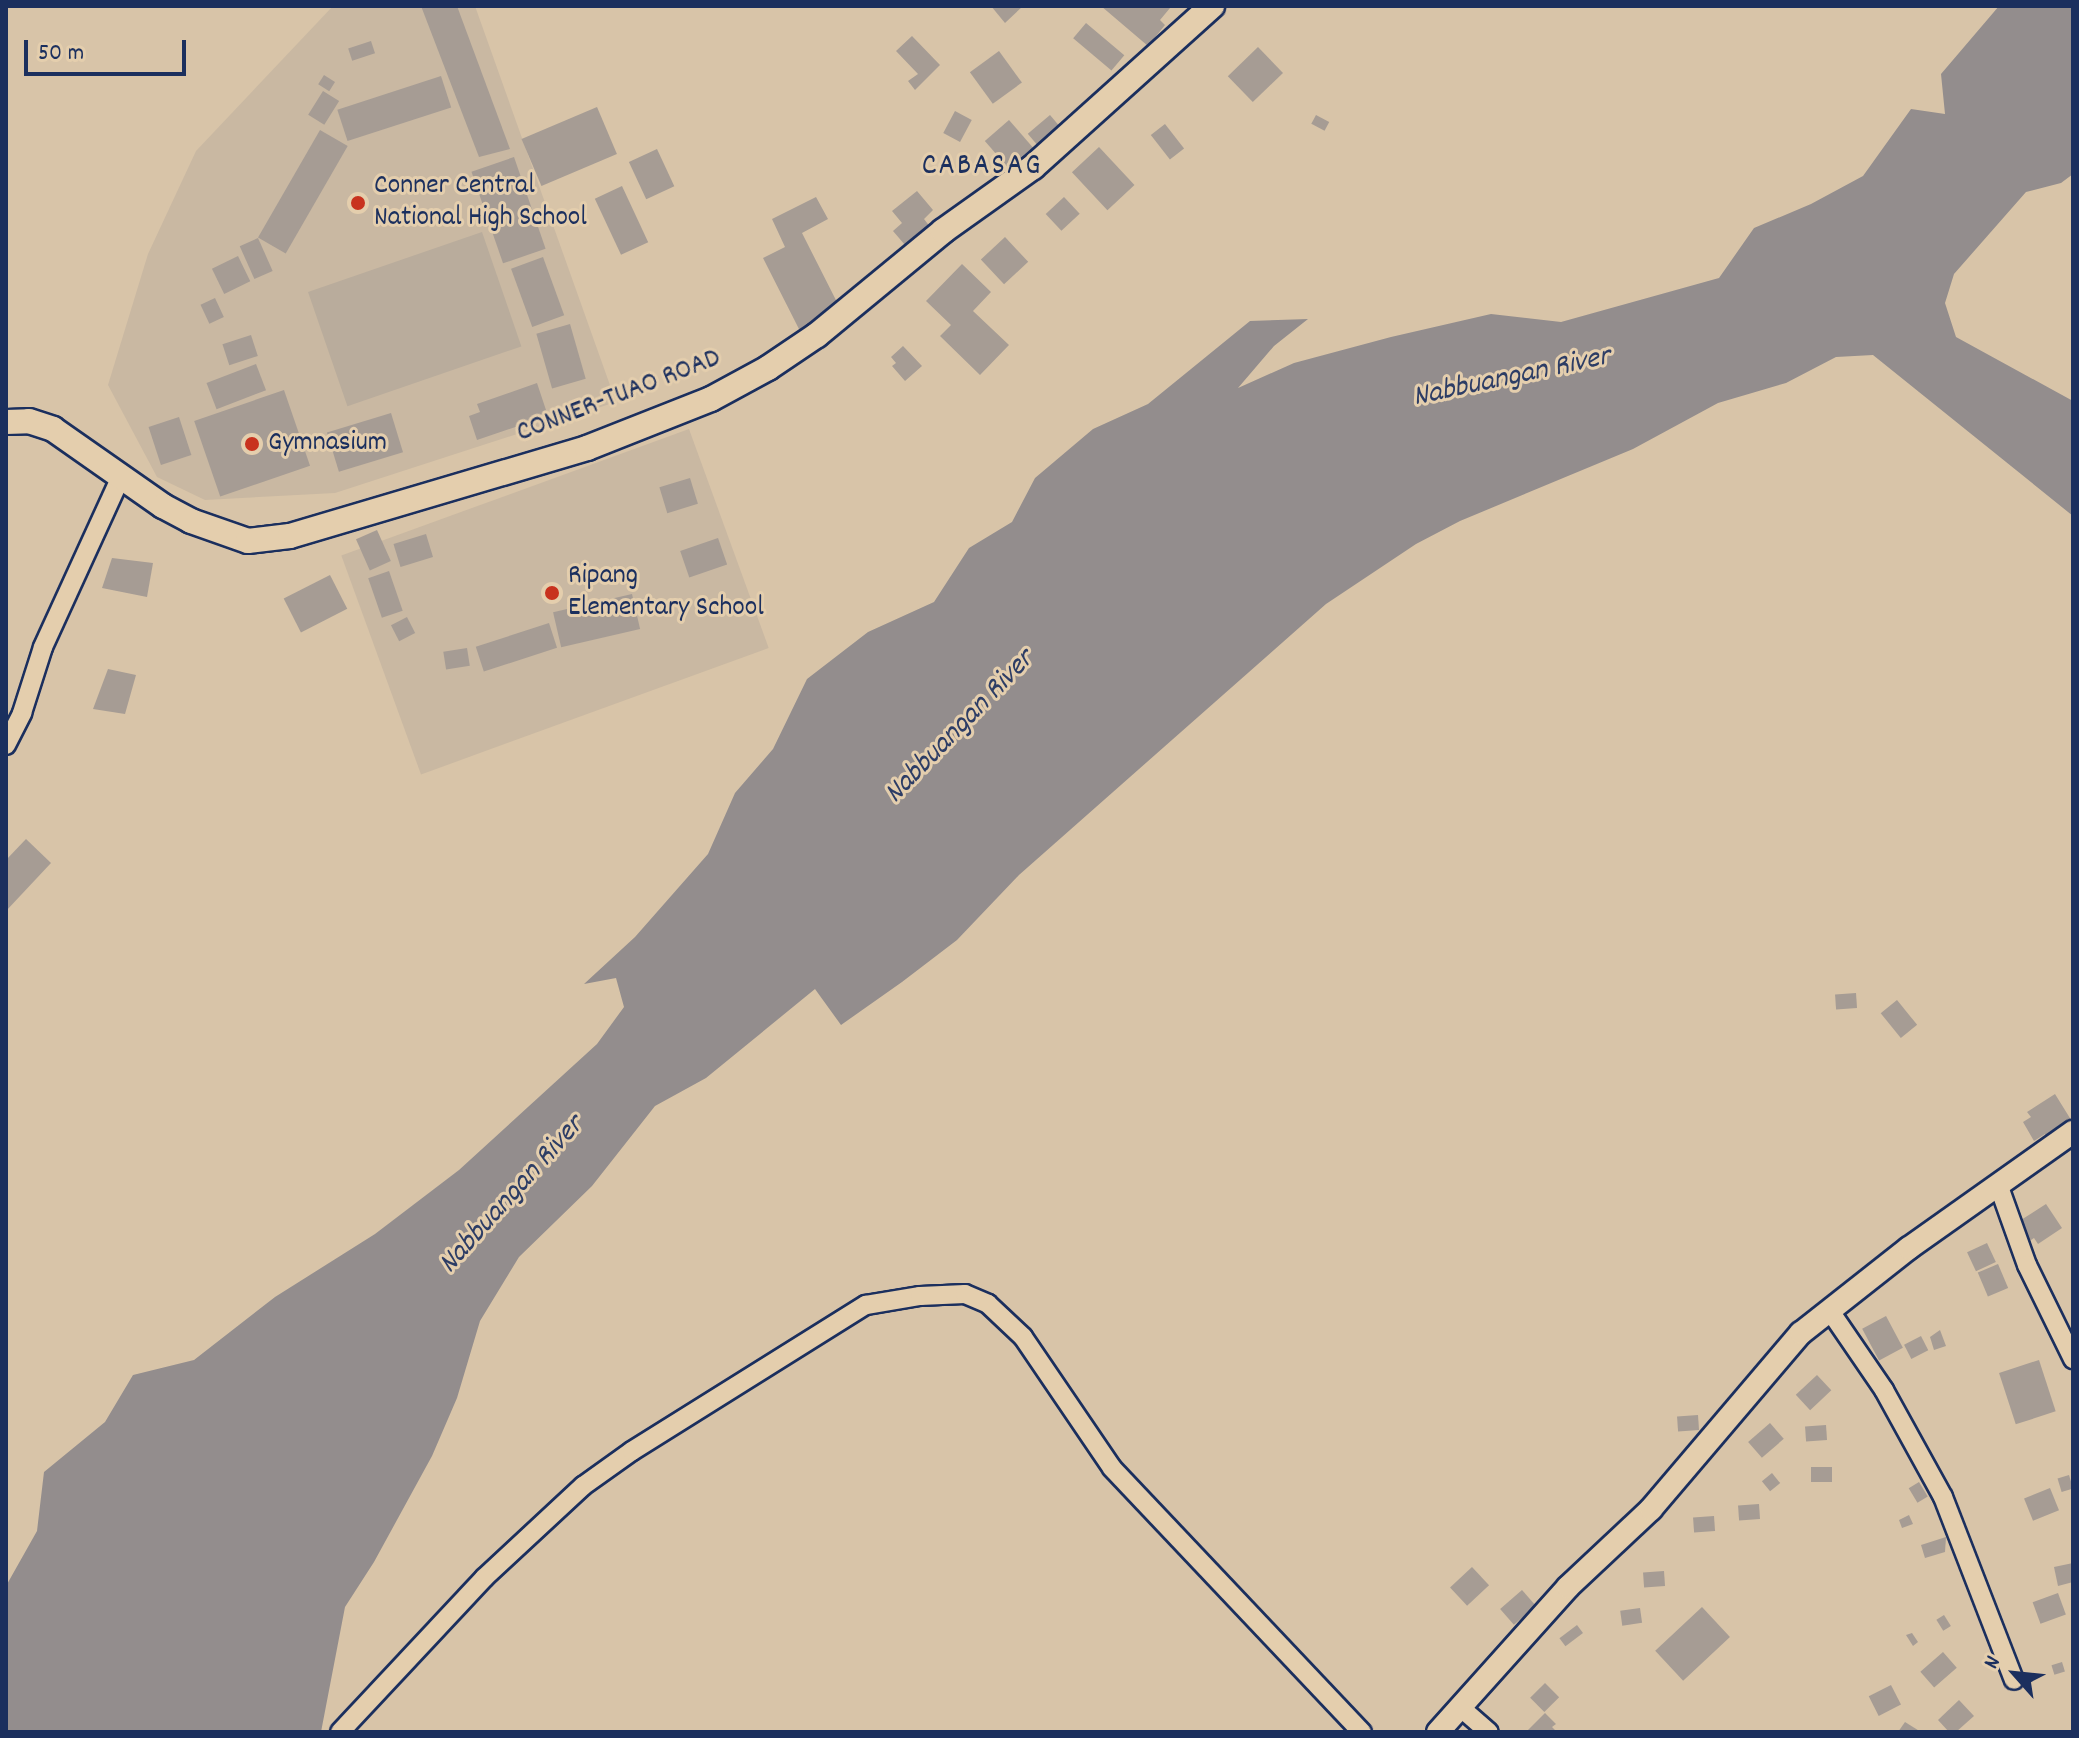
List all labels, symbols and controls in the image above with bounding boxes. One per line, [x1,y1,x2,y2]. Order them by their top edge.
scale bar [28,24,190,74]
text: 50 m [38,37,84,71]
district label: CABASAG [922,150,1042,186]
place label: Conner Central National High School [374,170,587,236]
marker: Conner Central National High School [349,194,367,212]
water label: Nabbuangan River [1410,341,1614,417]
street label: CONNER-TUAO ROAD [512,343,726,451]
place label: Gymnasium [268,427,387,461]
marker: Gymnasium [243,435,261,453]
place label: Ripang Elementary School [568,560,764,626]
marker: Ripang Elementary School [543,584,561,602]
water label: Nabbuangan River [878,643,1044,813]
water label: Nabbuangan River [433,1109,593,1283]
north arrow [1975,1634,2055,1714]
text: N [1977,1651,2009,1675]

